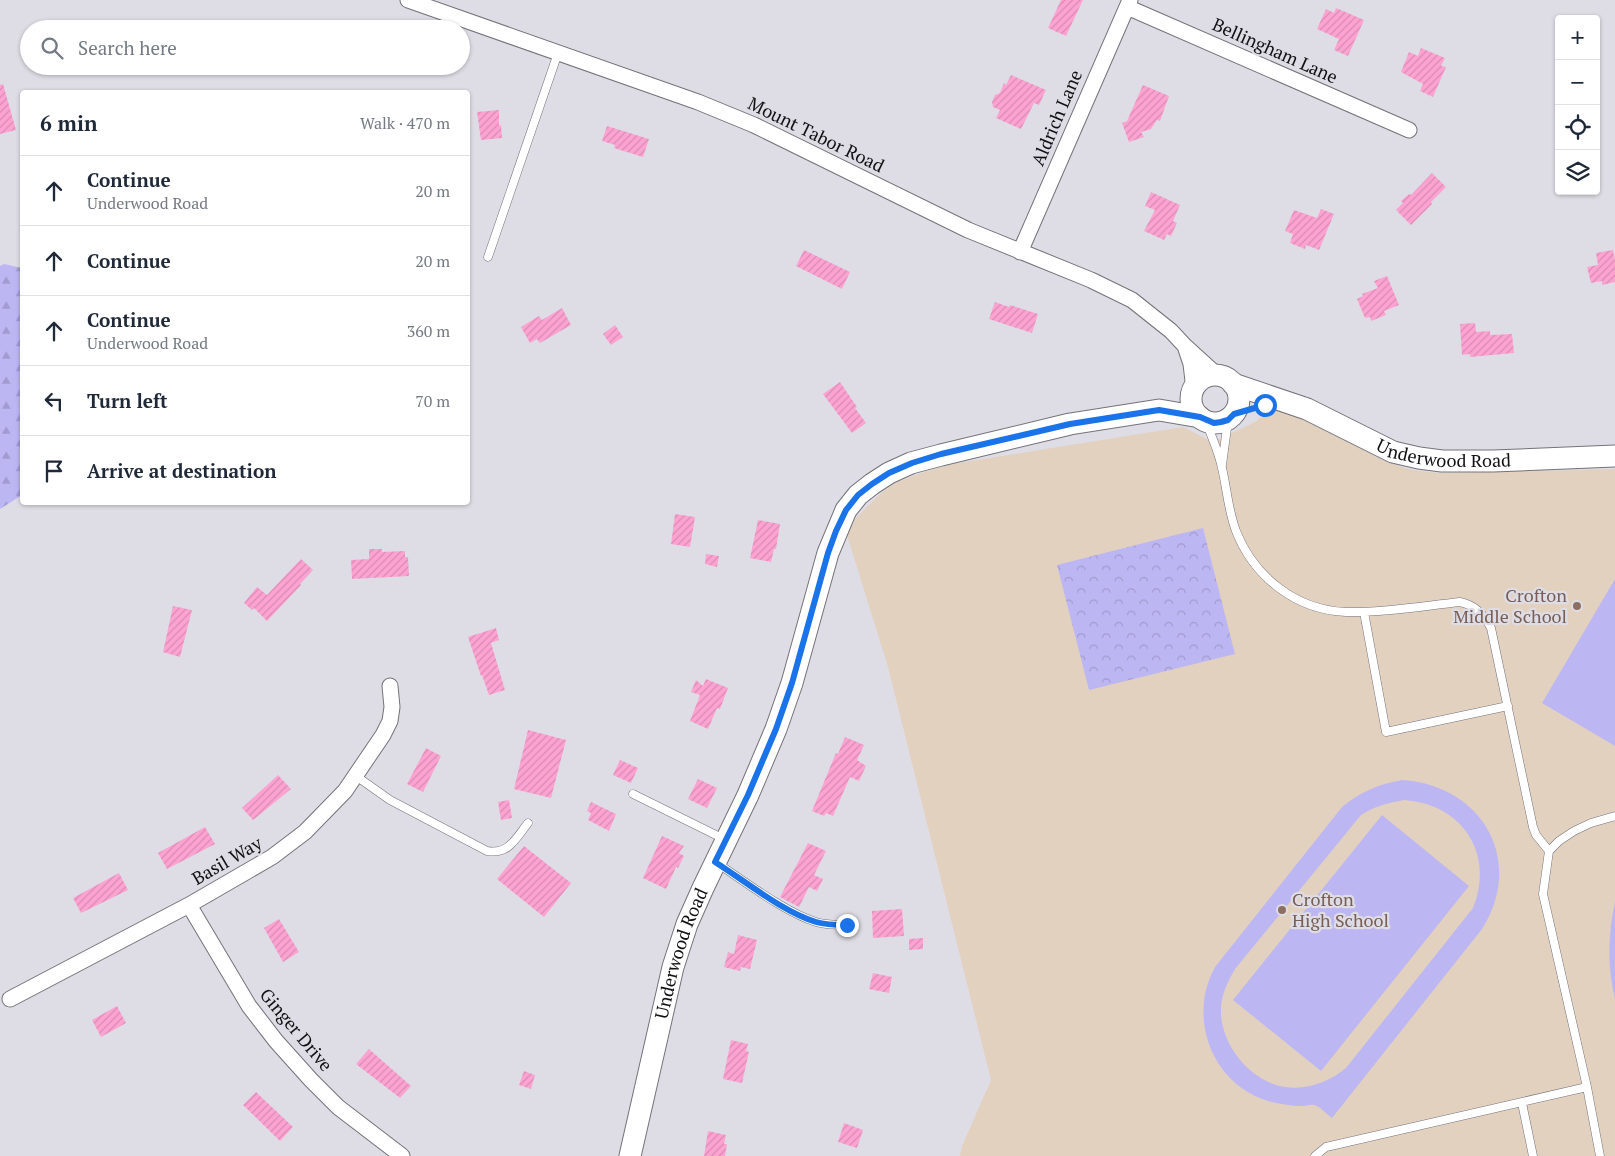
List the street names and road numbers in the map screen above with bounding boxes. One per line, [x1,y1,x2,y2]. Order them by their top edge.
street label: Bellingham Lane [1209,12,1342,88]
street label: Aldrich Lane [1025,66,1087,169]
street label: Mount Tabor Road [744,91,888,177]
street label: Underwood Road [1372,433,1511,472]
street label: Basil Way [187,830,267,890]
street label: Underwood Road [649,884,713,1021]
street label: Ginger Drive [255,983,338,1076]

